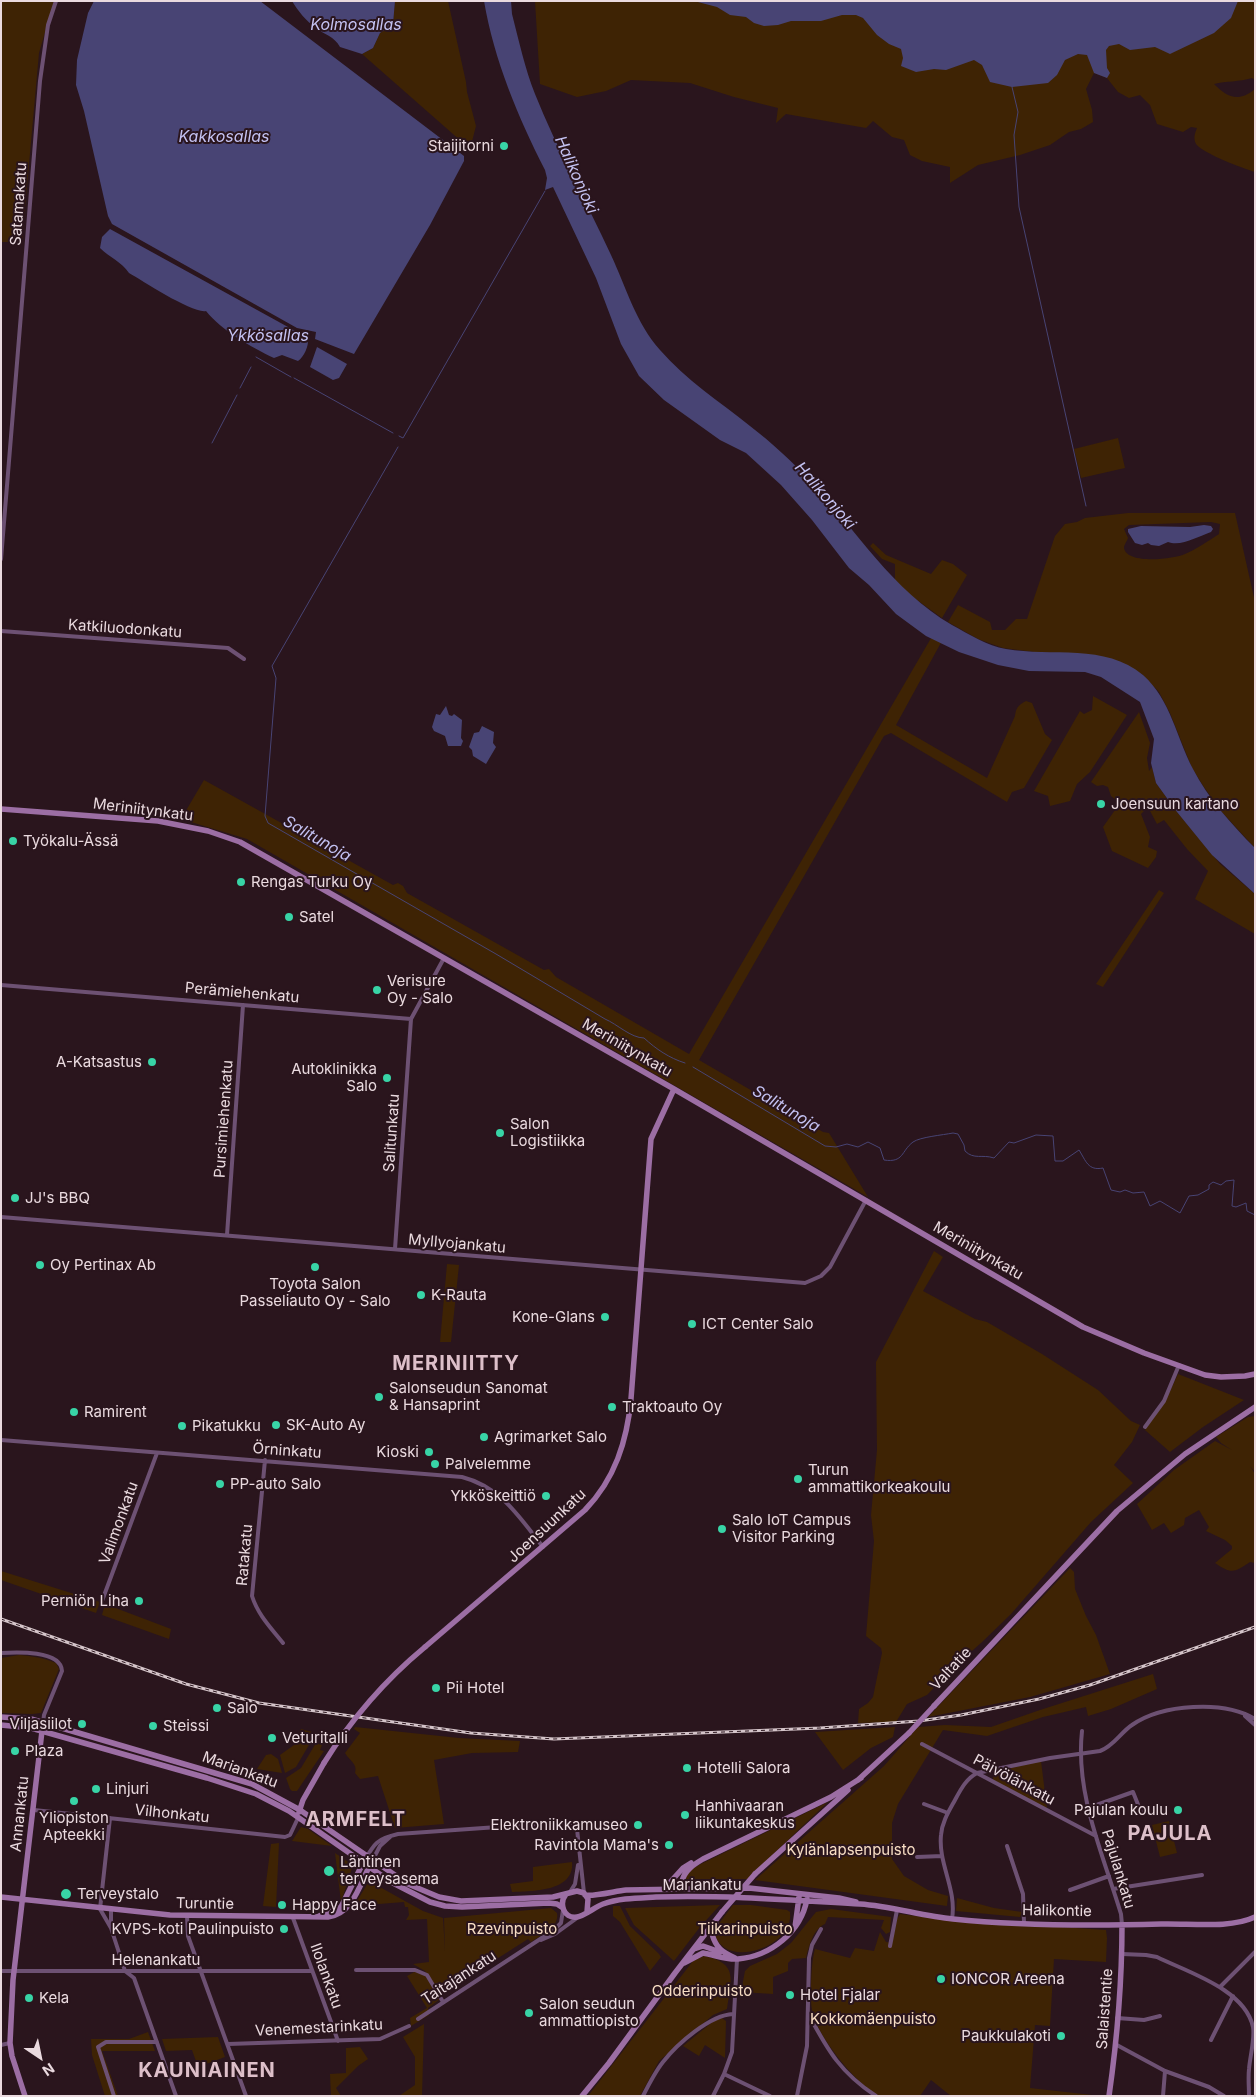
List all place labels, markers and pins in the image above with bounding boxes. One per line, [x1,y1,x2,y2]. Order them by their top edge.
place label: Staijitorni [428,137,494,155]
marker: Staijitorni [498,140,510,152]
place label: Joensuun kartano [1111,795,1239,813]
marker: Joensuun kartano [1095,798,1107,810]
place label: Työkalu-Ässä [23,832,118,850]
marker: Työkalu-Ässä [7,835,19,847]
place label: Rengas Turku Oy [251,873,372,891]
marker: Rengas Turku Oy [235,876,247,888]
place label: Satel [299,908,334,926]
marker: Satel [283,911,295,923]
place label: Verisure Oy - Salo [387,972,453,1007]
marker: Verisure Oy - Salo [371,984,383,996]
place label: A-Katsastus [56,1053,142,1071]
marker: A-Katsastus [146,1056,158,1068]
place label: Autoklinikka Salo [291,1060,377,1095]
marker: Autoklinikka Salo [381,1072,393,1084]
place label: Salon Logistiikka [510,1115,585,1150]
marker: Salon Logistiikka [494,1127,506,1139]
place label: JJ's BBQ [25,1189,90,1207]
marker: JJ's BBQ [9,1192,21,1204]
place label: Oy Pertinax Ab [50,1256,156,1274]
marker: Oy Pertinax Ab [34,1259,46,1271]
marker: Toyota Salon Passeliauto Oy - Salo [309,1261,321,1273]
place label: Toyota Salon Passeliauto Oy - Salo [239,1275,391,1310]
place label: K-Rauta [431,1286,487,1304]
marker: K-Rauta [415,1289,427,1301]
place label: Kone-Glans [512,1308,595,1326]
marker: Kone-Glans [599,1311,611,1323]
place label: ICT Center Salo [702,1315,813,1333]
marker: ICT Center Salo [686,1318,698,1330]
place label: Salonseudun Sanomat & Hansaprint [389,1379,548,1414]
marker: Salonseudun Sanomat & Hansaprint [373,1391,385,1403]
place label: Traktoauto Oy [622,1398,722,1416]
marker: Traktoauto Oy [606,1401,618,1413]
place label: Ramirent [84,1403,147,1421]
marker: Ramirent [68,1406,80,1418]
place label: SK-Auto Ay [286,1416,365,1434]
place label: Pikatukku [192,1417,261,1435]
marker: SK-Auto Ay [270,1419,282,1431]
marker: Pikatukku [176,1420,188,1432]
place label: Agrimarket Salo [494,1428,607,1446]
marker: Agrimarket Salo [478,1431,490,1443]
place label: Kioski [376,1443,419,1461]
marker: Kioski [423,1446,435,1458]
place label: Palvelemme [445,1455,531,1473]
marker: Palvelemme [429,1458,441,1470]
place label: Turun ammattikorkeakoulu [808,1461,950,1496]
marker: Turun ammattikorkeakoulu [792,1473,804,1485]
place label: PP-auto Salo [230,1475,321,1493]
marker: PP-auto Salo [214,1478,226,1490]
place label: Ykköskeittiö [450,1487,536,1505]
marker: Ykköskeittiö [540,1490,552,1502]
place label: Salo IoT Campus Visitor Parking [732,1511,851,1546]
marker: Salo IoT Campus Visitor Parking [716,1523,728,1535]
place label: Perniön Liha [41,1592,129,1610]
marker: Perniön Liha [133,1595,145,1607]
place label: Pii Hotel [446,1679,504,1697]
marker: Pii Hotel [430,1682,442,1694]
place label: Salo [227,1699,258,1717]
marker: Salo [211,1702,223,1714]
place label: Viljasiilot [10,1715,72,1733]
place label: Steissi [163,1717,209,1735]
marker: Viljasiilot [76,1718,88,1730]
marker: Steissi [147,1720,159,1732]
place label: Veturitalli [282,1729,348,1747]
marker: Veturitalli [266,1732,278,1744]
place label: Plaza [25,1742,63,1760]
marker: Plaza [9,1745,21,1757]
place label: Hotelli Salora [697,1759,791,1777]
marker: Hotelli Salora [681,1762,693,1774]
place label: Linjuri [106,1780,149,1798]
marker: Linjuri [90,1783,102,1795]
marker: Yliopiston Apteekki [68,1795,80,1807]
place label: Hanhivaaran liikuntakeskus [695,1797,795,1832]
place label: Pajulan koulu [1074,1801,1168,1819]
marker: Pajulan koulu [1172,1804,1184,1816]
place label: Yliopiston Apteekki [39,1809,109,1844]
marker: Hanhivaaran liikuntakeskus [679,1809,691,1821]
place label: Elektroniikkamuseo [490,1816,628,1834]
marker: Elektroniikkamuseo [632,1819,644,1831]
place label: Ravintola Mama's [534,1836,659,1854]
marker: Ravintola Mama's [663,1839,675,1851]
place label: Läntinen terveysasema [340,1853,439,1888]
marker: Läntinen terveysasema [322,1864,336,1878]
place label: Terveystalo [77,1885,159,1903]
marker: Terveystalo [59,1887,73,1901]
place label: Happy Face [292,1896,377,1914]
marker: Happy Face [276,1899,288,1911]
place label: KVPS-koti Paulinpuisto [111,1920,274,1938]
marker: KVPS-koti Paulinpuisto [278,1923,290,1935]
place label: IONCOR Areena [951,1970,1065,1988]
marker: IONCOR Areena [935,1973,947,1985]
place label: Hotel Fjalar [800,1986,880,2004]
place label: Kela [39,1989,69,2007]
marker: Hotel Fjalar [784,1989,796,2001]
marker: Kela [23,1992,35,2004]
place label: Salon seudun ammattiopisto [539,1995,639,2030]
marker: Salon seudun ammattiopisto [523,2007,535,2019]
place label: Paukkulakoti [961,2027,1051,2045]
marker: Paukkulakoti [1055,2030,1067,2042]

